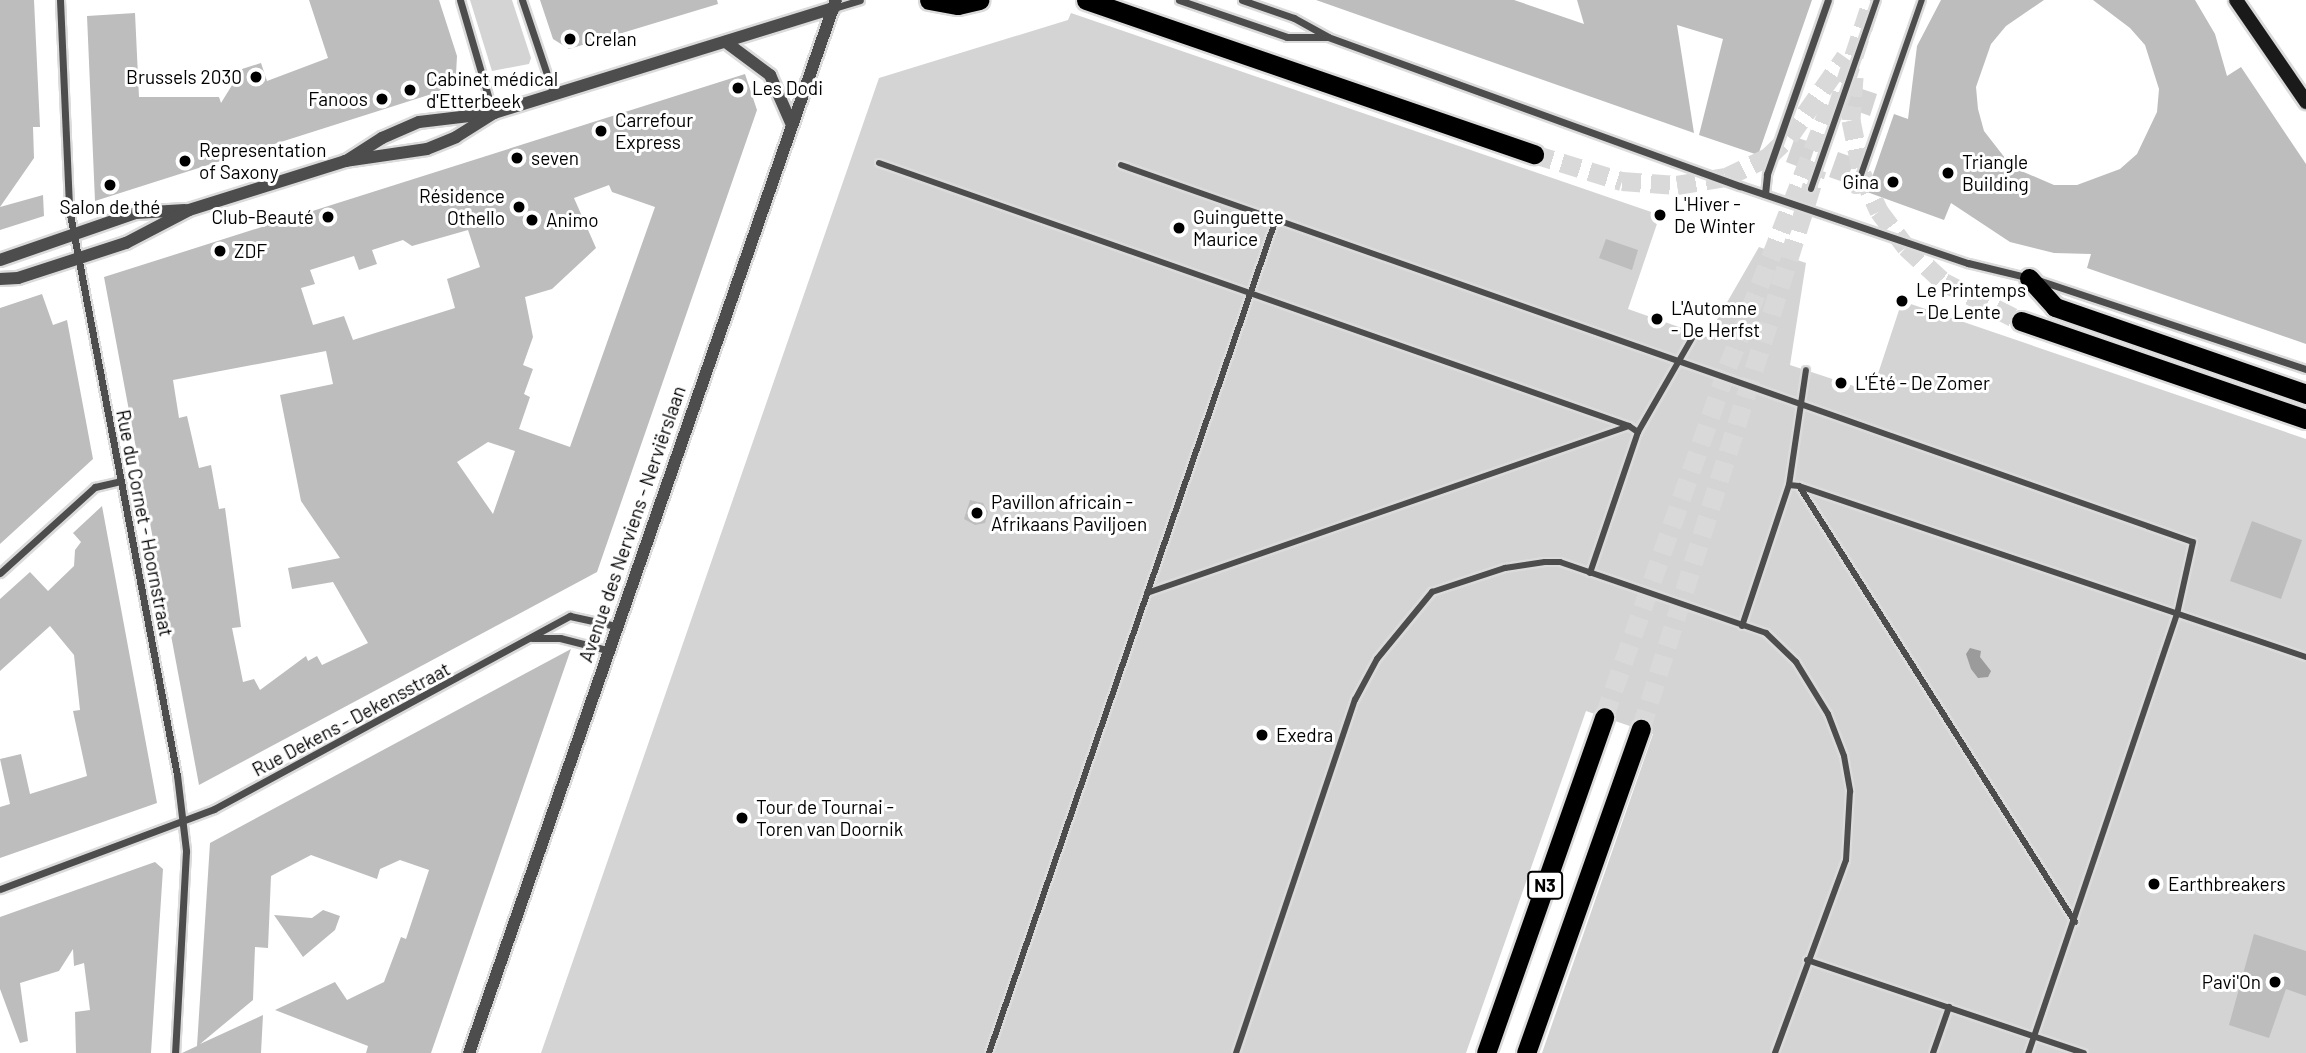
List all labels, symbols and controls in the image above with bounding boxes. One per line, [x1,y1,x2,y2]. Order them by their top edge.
place label: Crelan [584,28,637,50]
marker: Crelan [562,31,578,47]
place label: Brussels 2030 [126,66,242,88]
place label: Cabinet médical d'Etterbeek [426,68,558,112]
marker: Brussels 2030 [248,69,264,85]
place label: Les Dodi [752,77,823,99]
marker: Cabinet médical d'Etterbeek [400,80,420,100]
marker: Les Dodi [730,80,746,96]
place label: Fanoos [308,88,368,110]
marker: Fanoos [374,91,390,107]
place label: Carrefour Express [615,109,693,153]
marker: Carrefour Express [593,123,609,139]
place label: Representation of Saxony [199,139,326,183]
place label: seven [531,147,579,169]
marker: seven [509,150,525,166]
place label: Triangle Building [1962,151,2029,195]
marker: Representation of Saxony [177,153,193,169]
marker: Triangle Building [1940,165,1956,181]
place label: Gina [1843,171,1879,193]
marker: Gina [1885,174,1901,190]
marker: Salon de thé [102,177,118,193]
place label: Résidence Othello [419,185,505,229]
place label: L'Hiver - De Winter [1674,193,1755,237]
place label: Salon de thé [60,196,160,218]
marker: Résidence Othello [511,199,527,215]
place label: Club-Beauté [212,206,314,228]
place label: Guinguette Maurice [1193,206,1284,250]
marker: L'Hiver - De Winter [1652,207,1668,223]
marker: Club-Beauté [320,209,336,225]
place label: Animo [546,209,599,231]
marker: Animo [524,212,540,228]
marker: Guinguette Maurice [1171,220,1187,236]
place label: ZDF [234,240,267,262]
marker: ZDF [212,243,228,259]
place label: Le Printemps - De Lente [1916,279,2026,323]
marker: Le Printemps - De Lente [1894,293,1910,309]
place label: L'Automne - De Herfst [1671,297,1760,341]
marker: L'Automne - De Herfst [1649,311,1665,327]
place label: L'Été - De Zomer [1855,372,1990,394]
marker: L'Été - De Zomer [1833,375,1849,391]
street label: Avenue des Nerviens - Nerviërslaan [574,383,690,665]
street label: Rue du Cornet - Hoornstraat [112,408,178,638]
place label: Pavillon africain - Afrikaans Paviljoen [991,491,1147,535]
marker: Pavillon africain - Afrikaans Paviljoen [969,505,985,521]
street label: Rue Dekens - Dekensstraat [248,657,454,781]
place label: Exedra [1276,724,1333,746]
marker: Exedra [1254,727,1270,743]
place label: Tour de Tournai - Toren van Doornik [756,796,903,840]
marker: Tour de Tournai - Toren van Doornik [734,810,750,826]
road number: N3 [1526,870,1564,900]
place label: Earthbreakers [2168,873,2286,895]
marker: Earthbreakers [2146,876,2162,892]
place label: Pavi'On [2202,971,2261,993]
marker: Pavi'On [2267,974,2283,990]

